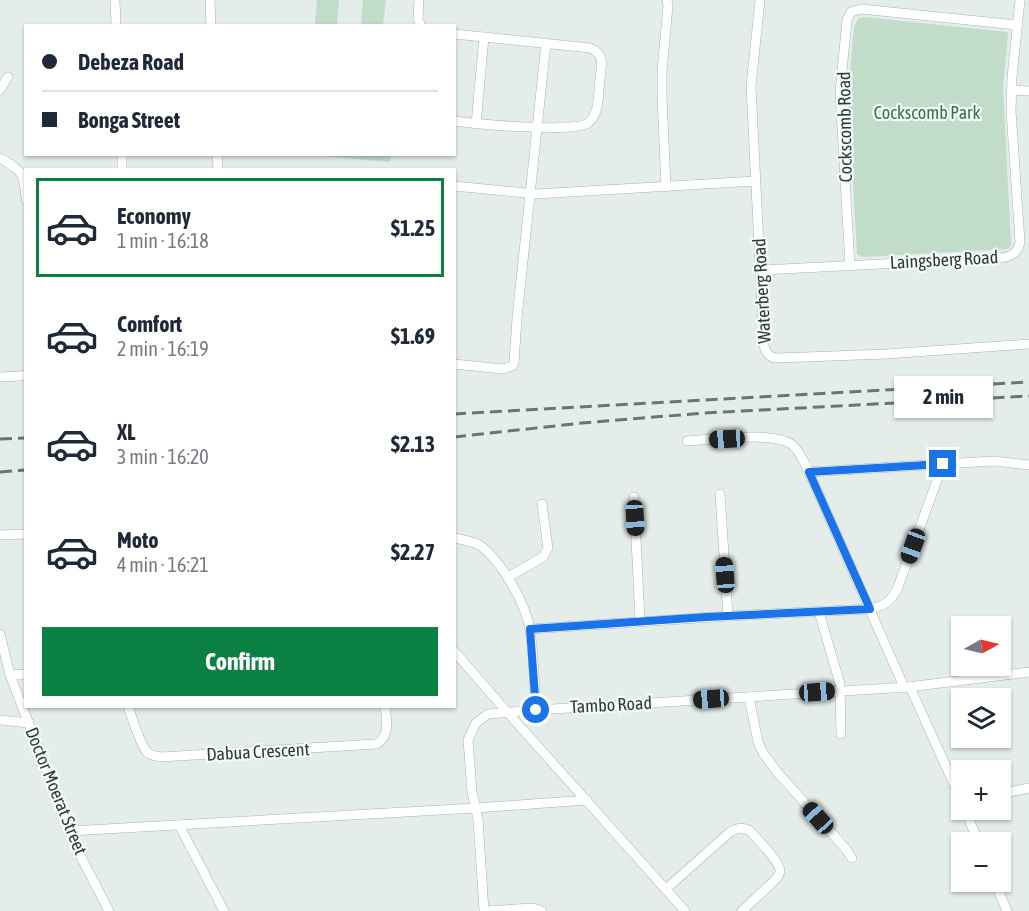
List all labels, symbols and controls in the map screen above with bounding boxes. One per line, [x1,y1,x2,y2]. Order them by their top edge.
text: Debeza Road [78,49,184,75]
street label: Cockscomb Road [833,71,856,183]
park label: Cockscomb Park [874,102,980,123]
text: Bonga Street [78,107,180,133]
icon: car [45,201,99,255]
text: Economy [117,203,191,229]
text: $1.25 [391,215,435,241]
text: 1 min · 16:18 [117,229,209,252]
street label: Waterberg Road [748,238,775,344]
street label: Laingsberg Road [889,246,999,273]
icon: car [45,309,99,363]
text: Comfort [117,311,182,337]
text: $1.69 [391,323,435,349]
text: 2 min · 16:19 [117,337,209,360]
callout: 2 min [894,377,992,419]
text: 2 min [923,385,964,408]
icon: car [45,417,99,471]
text: XL [117,419,135,445]
car [709,429,745,449]
text: $2.13 [391,431,435,457]
text: 3 min · 16:20 [117,445,209,468]
route end [929,450,956,477]
car [625,500,645,536]
icon: car [45,525,99,579]
car [898,526,928,566]
text: Moto [117,527,159,553]
text: $2.27 [391,539,435,565]
text: 4 min · 16:21 [117,553,209,576]
car [715,556,735,594]
north arrow [951,616,1011,676]
map controls [951,616,1011,892]
button: Confirm [42,627,438,696]
car [798,682,836,702]
button: layers [951,688,1011,748]
car [692,689,730,709]
street label: Tambo Road [570,692,652,717]
route start [522,696,549,723]
street label: Doctor Moerat Street [21,724,92,858]
street label: Dabua Crescent [206,738,310,765]
button: + [951,760,1011,820]
car [799,799,837,837]
button: − [951,832,1011,892]

